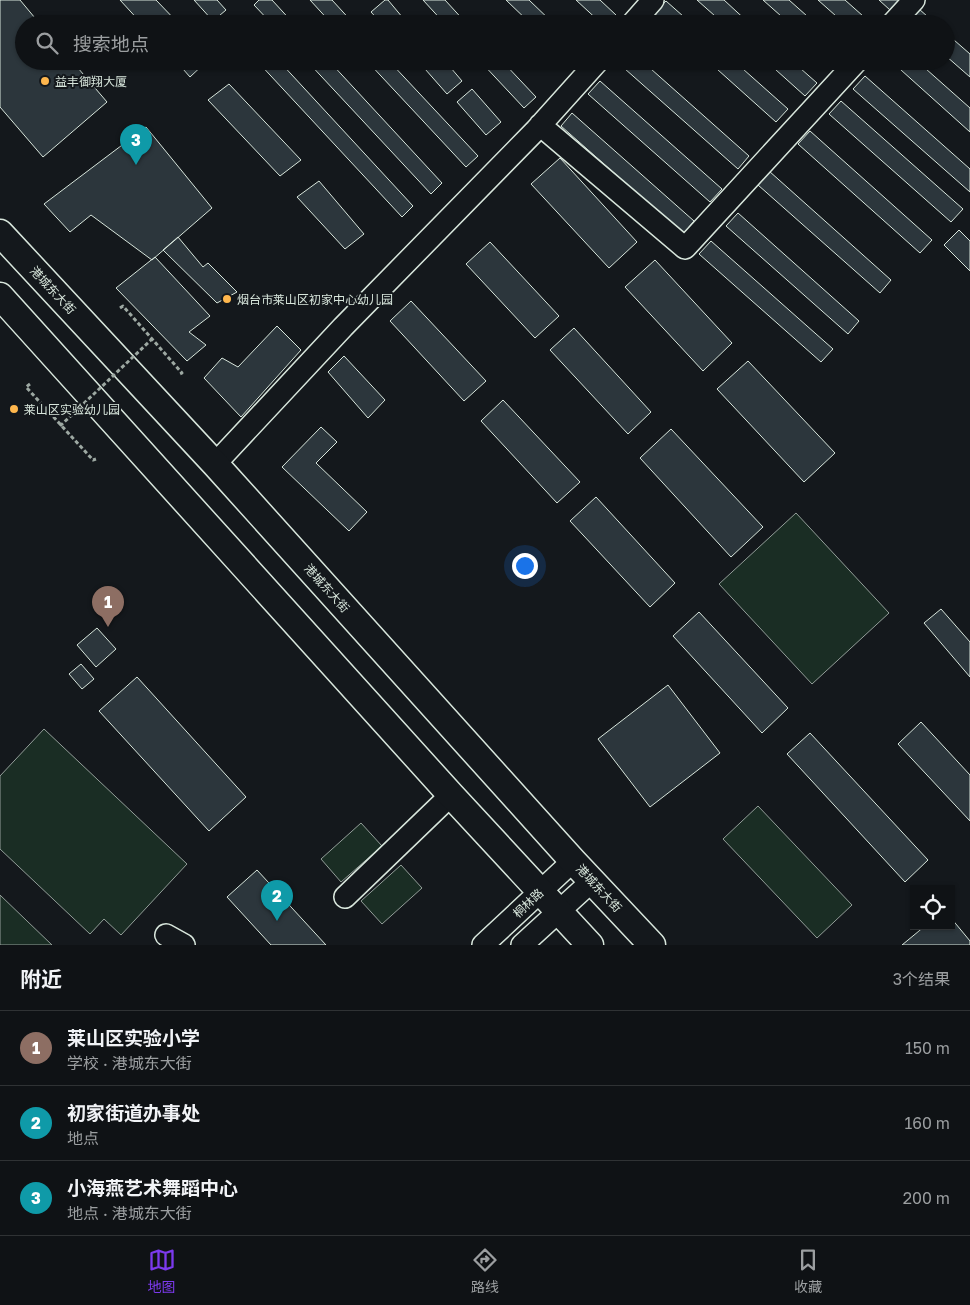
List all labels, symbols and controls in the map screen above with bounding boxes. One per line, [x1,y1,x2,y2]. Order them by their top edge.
search box [15,15,955,70]
icon: search [33,29,61,57]
text: 搜索地点 [73,32,149,55]
place label: 益丰御翔大厦 [55,74,127,89]
marker: 益丰御翔大厦 [39,75,51,87]
pin: 3 [120,124,152,165]
street label: 港城东大街 [27,263,79,317]
place label: 烟台市莱山区初家中心幼儿园 [237,292,393,307]
marker: 烟台市莱山区初家中心幼儿园 [221,293,233,305]
place label: 莱山区实验幼儿园 [24,402,120,417]
marker: 莱山区实验幼儿园 [8,403,20,415]
your location [512,553,538,579]
street label: 港城东大街 [301,561,353,615]
pin: 1 [92,586,124,627]
street label: 港城东大街 [573,861,625,915]
pin: 2 [261,880,293,921]
street label: 桐林路 [510,885,546,921]
map controls [910,885,955,930]
button: locate [910,885,955,930]
text: 附近 [20,966,62,992]
text: 3个结果 [893,969,950,989]
text: 莱山区实验小学 [67,1026,200,1049]
text: 1 [32,1038,40,1058]
text: 150 m [905,1038,950,1058]
text: 学校 · 港城东大街 [67,1053,192,1073]
text: 初家街道办事处 [67,1101,200,1124]
text: 2 [31,1113,41,1133]
text: 160 m [904,1113,950,1133]
text: 地点 [67,1128,99,1148]
text: 小海燕艺术舞蹈中心 [67,1176,238,1199]
text: 3 [31,1188,41,1208]
text: 200 m [903,1188,950,1208]
text: 地点 · 港城东大街 [67,1203,192,1223]
tab: 地图 [148,1246,176,1296]
tab: 路线 [471,1246,499,1296]
tab: 收藏 [794,1246,822,1296]

